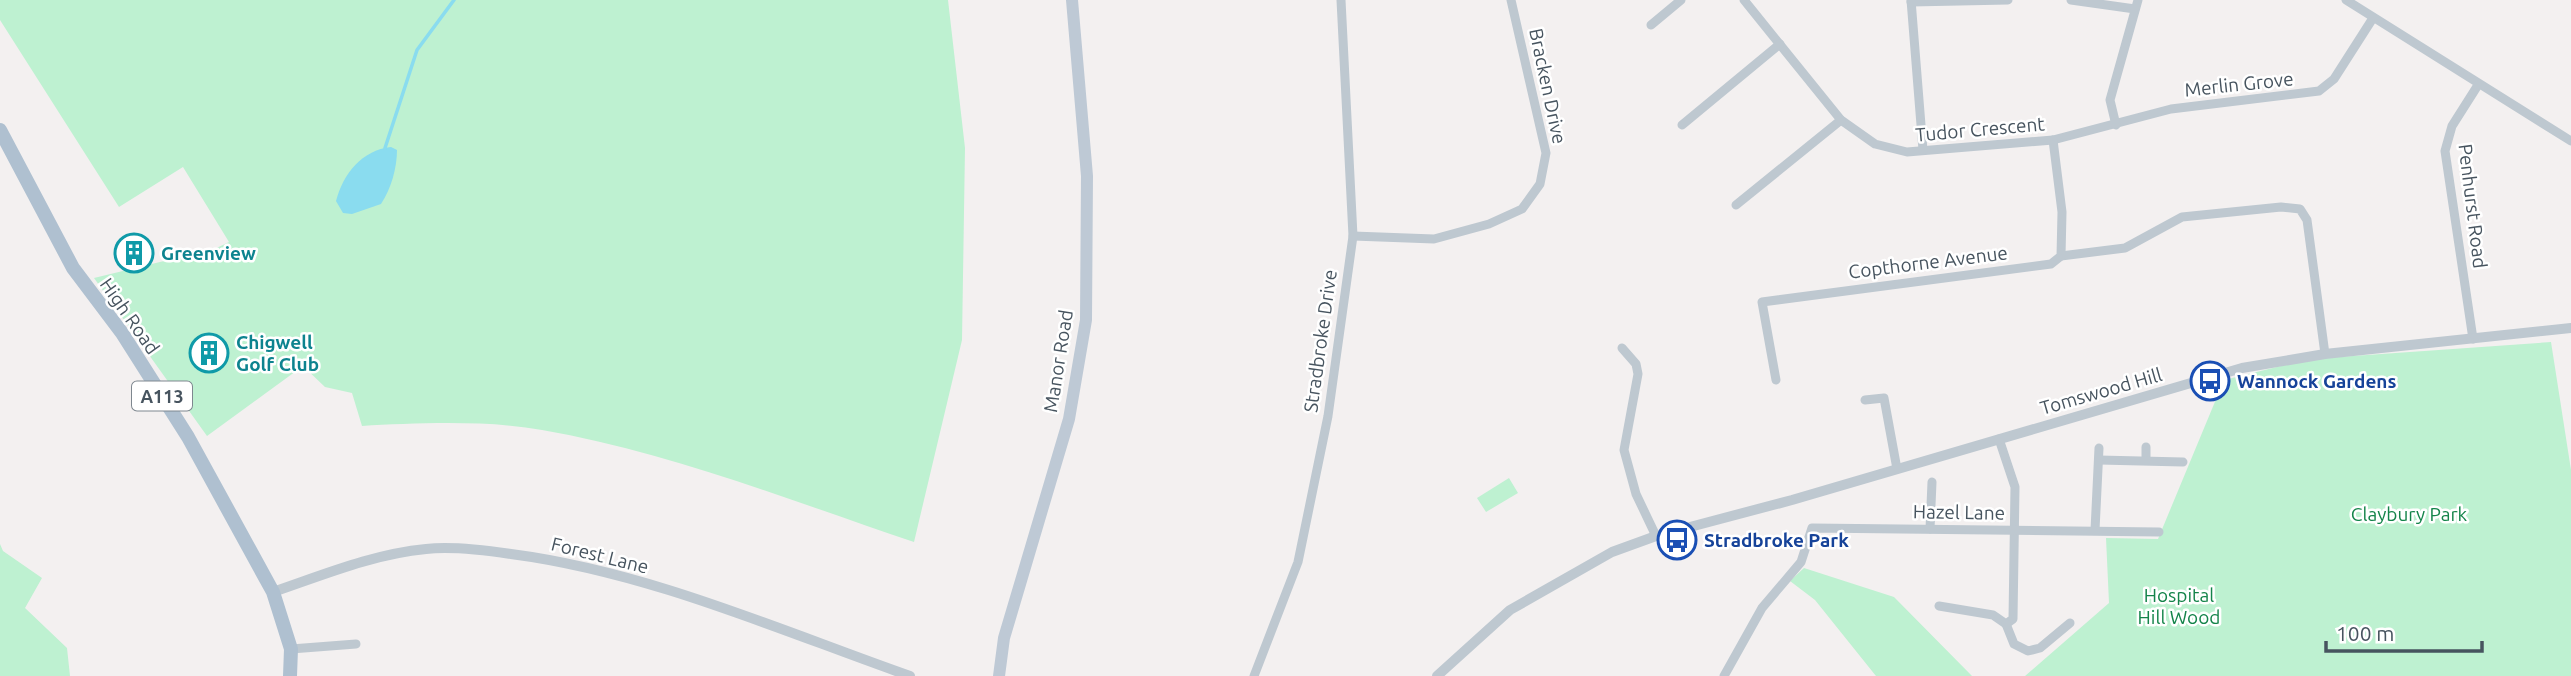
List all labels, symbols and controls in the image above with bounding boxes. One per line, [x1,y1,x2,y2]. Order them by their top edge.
street label: Bracken Drive [1525,26,1571,146]
street label: Merlin Grove [2183,67,2295,101]
street label: Tudor Crescent [1914,112,2046,146]
street label: Penhurst Road [2454,143,2492,269]
building icon: Greenview [113,232,155,274]
street label: Copthorne Avenue [1847,241,2009,283]
place label: Greenview [161,242,256,264]
street label: Stradbroke Drive [1299,268,1341,414]
street label: High Road [96,274,164,358]
street label: Manor Road [1039,308,1077,414]
place label: Chigwell Golf Club [236,331,319,375]
building icon: Chigwell Golf Club [188,332,230,374]
bus stop icon: Wannock Gardens [2189,360,2231,402]
street label: Tomswood Hill [2038,363,2164,419]
place label: Wannock Gardens [2237,370,2396,392]
road number: A113 [132,382,192,410]
street label: Hazel Lane [1913,500,2005,524]
park label: Claybury Park [2351,503,2468,525]
bus stop icon: Stradbroke Park [1656,519,1698,561]
place label: Stradbroke Park [1704,529,1849,551]
street label: Forest Lane [549,532,651,578]
park label: Hospital Hill Wood [2138,584,2220,628]
scale bar [2326,610,2482,654]
text: 100 m [2336,621,2394,645]

